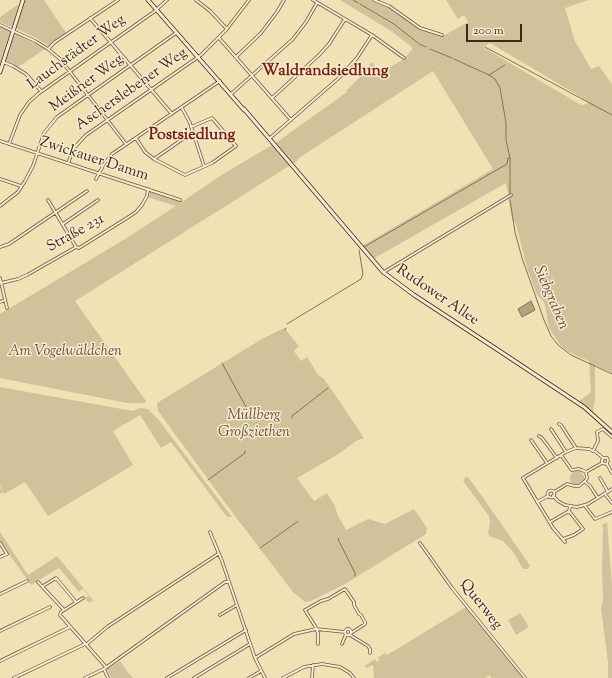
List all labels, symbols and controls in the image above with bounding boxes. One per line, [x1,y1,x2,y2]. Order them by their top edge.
street label: Lauchstädter Weg [25,12,129,94]
scale bar [468,16,524,42]
text: 200 m [473,22,504,40]
street label: Ascherslebener Weg [73,45,191,135]
street label: Meißner Weg [47,51,127,117]
district label: Waldrandsiedlung [262,62,388,82]
district label: Postsiedlung [149,126,235,146]
street label: Zwickauer Damm [37,134,151,186]
street label: Straße 231 [44,211,108,257]
street label: Rudower Allee [392,262,482,330]
water label: Siebgraben [528,263,572,333]
park label: Am Vogelwäldchen [8,343,122,361]
park label: Müllberg Großziethen [218,407,290,442]
street label: Querweg [455,576,505,634]

